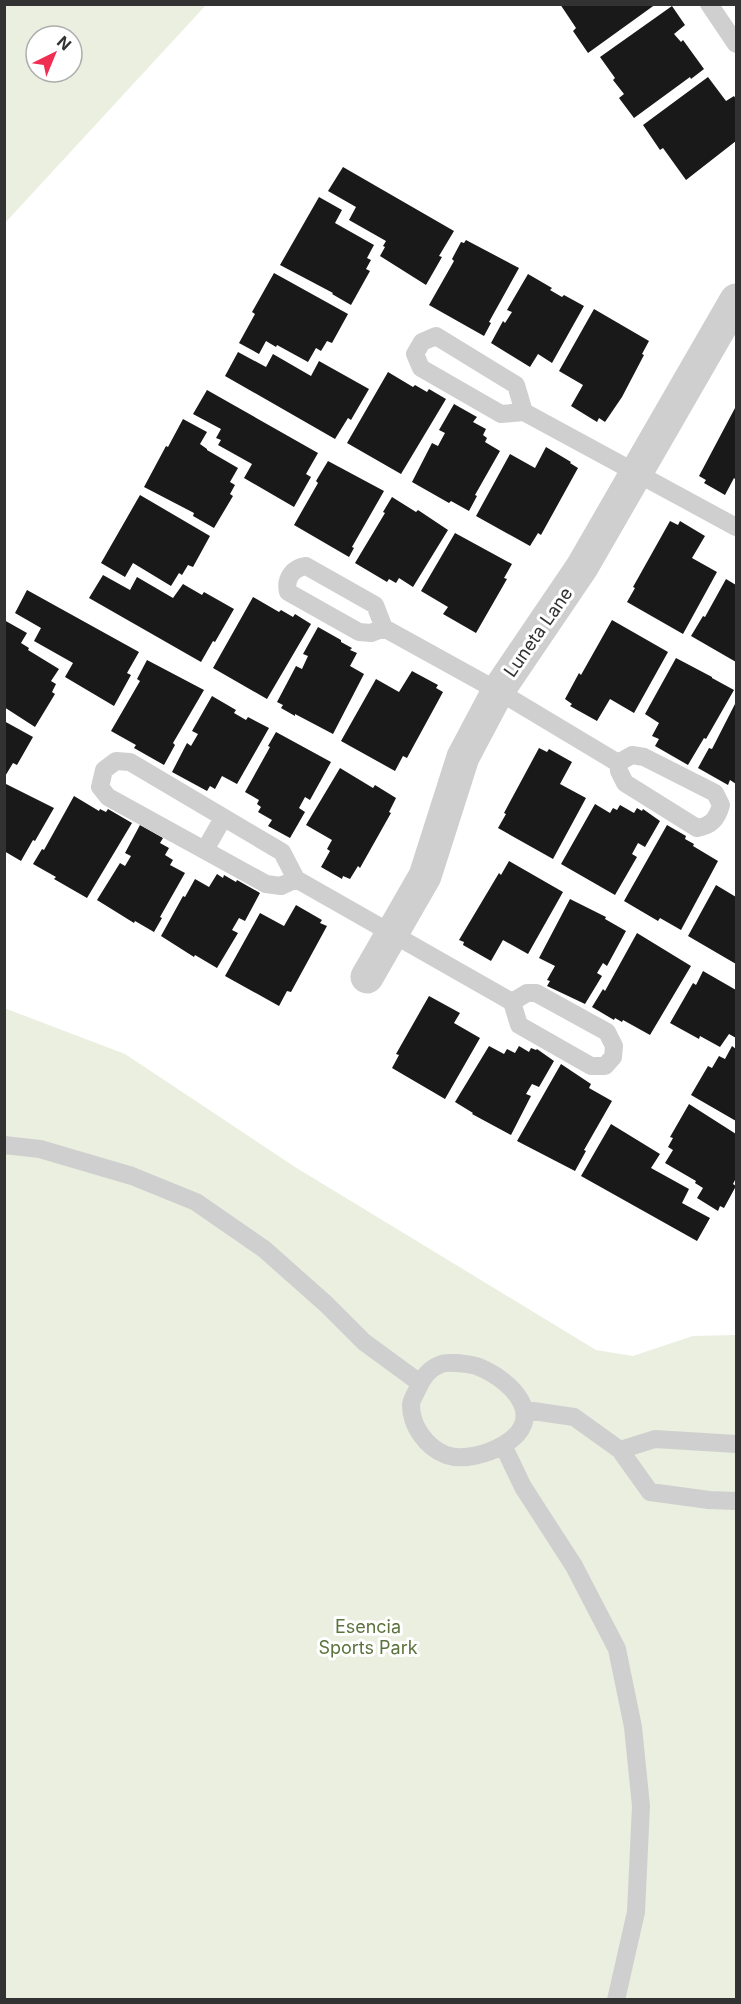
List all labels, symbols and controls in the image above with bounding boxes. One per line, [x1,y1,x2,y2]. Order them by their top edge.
north arrow [24,24,84,84]
text: N [53,32,76,55]
street label: Luneta Lane [499,583,577,681]
park label: Esencia Sports Park [318,1616,418,1658]

